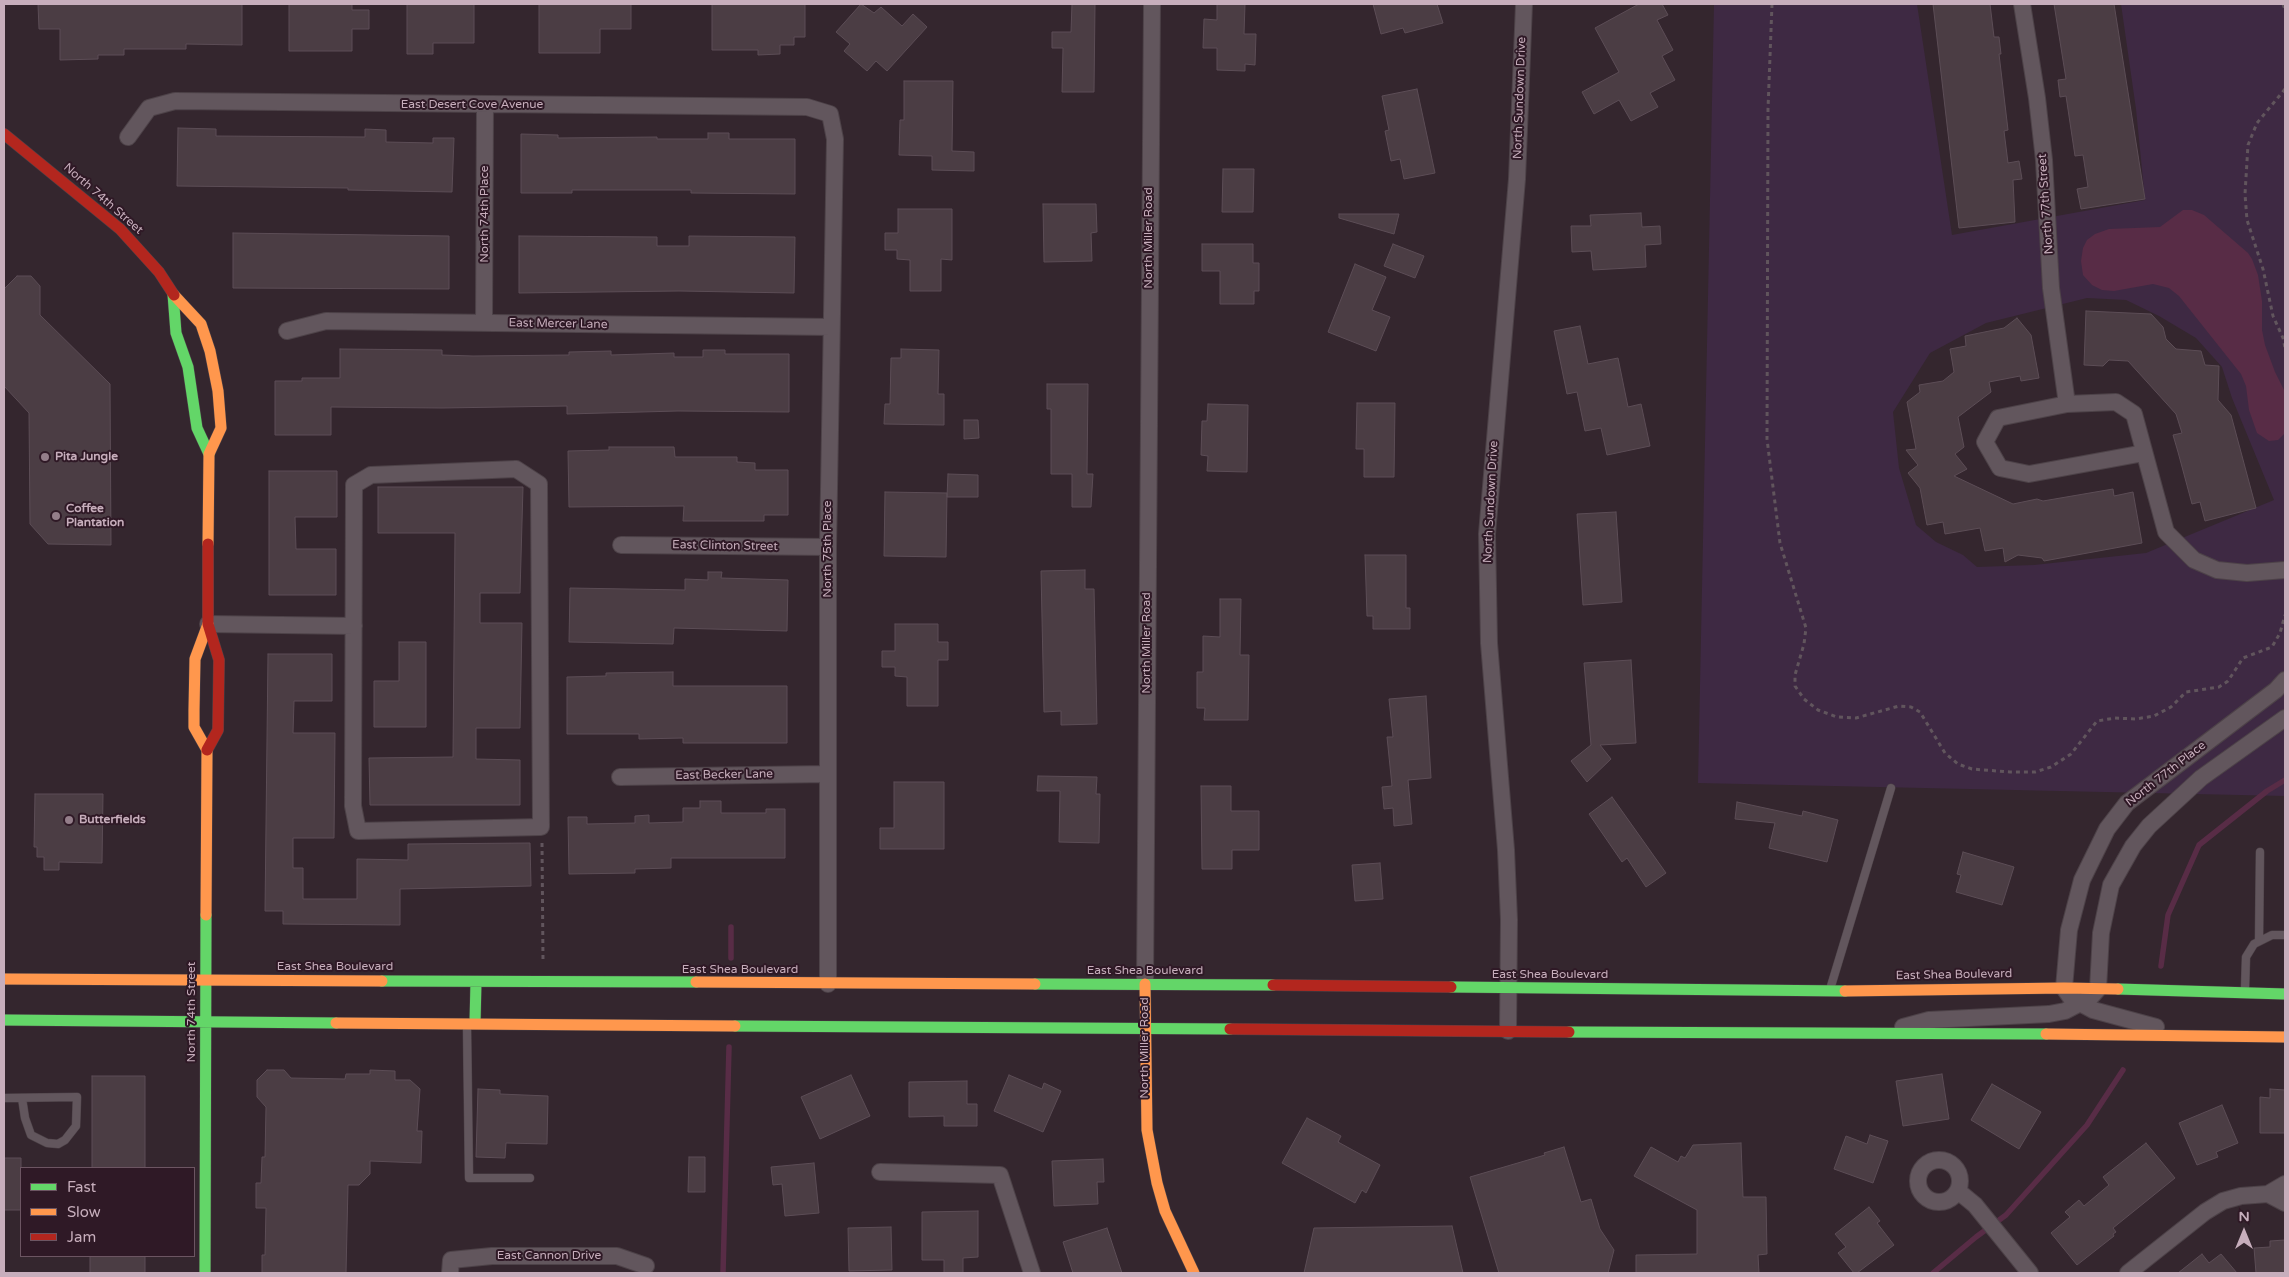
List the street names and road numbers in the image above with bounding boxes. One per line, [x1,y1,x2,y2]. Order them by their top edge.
street label: North Sundown Drive [1511,37,1529,159]
street label: East Desert Cove Avenue [401,98,543,112]
street label: North 77th Street [2035,153,2057,255]
street label: North 74th Street [60,161,146,237]
street label: North 74th Place [478,165,492,263]
street label: North Miller Road [1142,187,1156,289]
street label: East Mercer Lane [508,316,608,332]
street label: North Sundown Drive [1481,440,1501,564]
street label: North 75th Place [821,500,835,598]
street label: East Clinton Street [672,538,778,554]
street label: North Miller Road [1140,592,1154,694]
street label: North 77th Place [2123,738,2209,810]
street label: East Becker Lane [675,767,773,783]
street label: East Shea Boulevard [277,960,393,974]
street label: North 74th Street [185,962,199,1062]
street label: East Shea Boulevard [682,963,798,977]
street label: East Shea Boulevard [1087,964,1203,978]
street label: East Shea Boulevard [1896,967,2012,983]
street label: East Shea Boulevard [1492,968,1608,982]
street label: North Miller Road [1138,997,1152,1099]
street label: East Cannon Drive [497,1249,601,1263]

